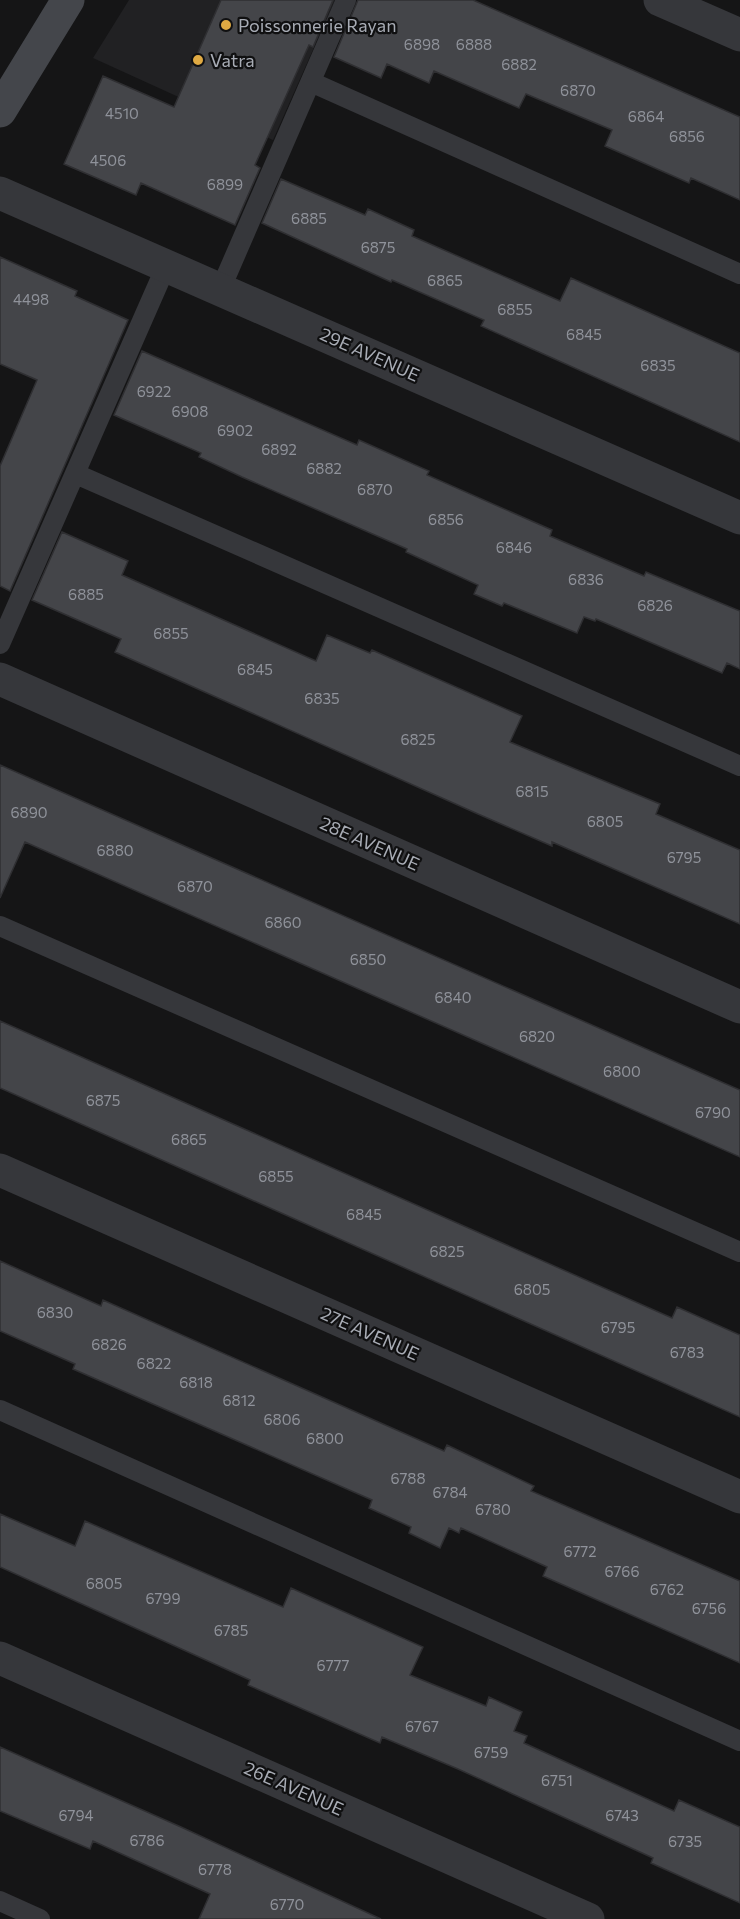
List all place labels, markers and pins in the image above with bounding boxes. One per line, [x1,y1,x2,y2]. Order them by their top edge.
place label: Poissonnerie Rayan [238,14,396,36]
marker: Poissonnerie Rayan [219,18,233,32]
place label: Vatra [210,49,255,71]
marker: Vatra [191,53,205,67]

